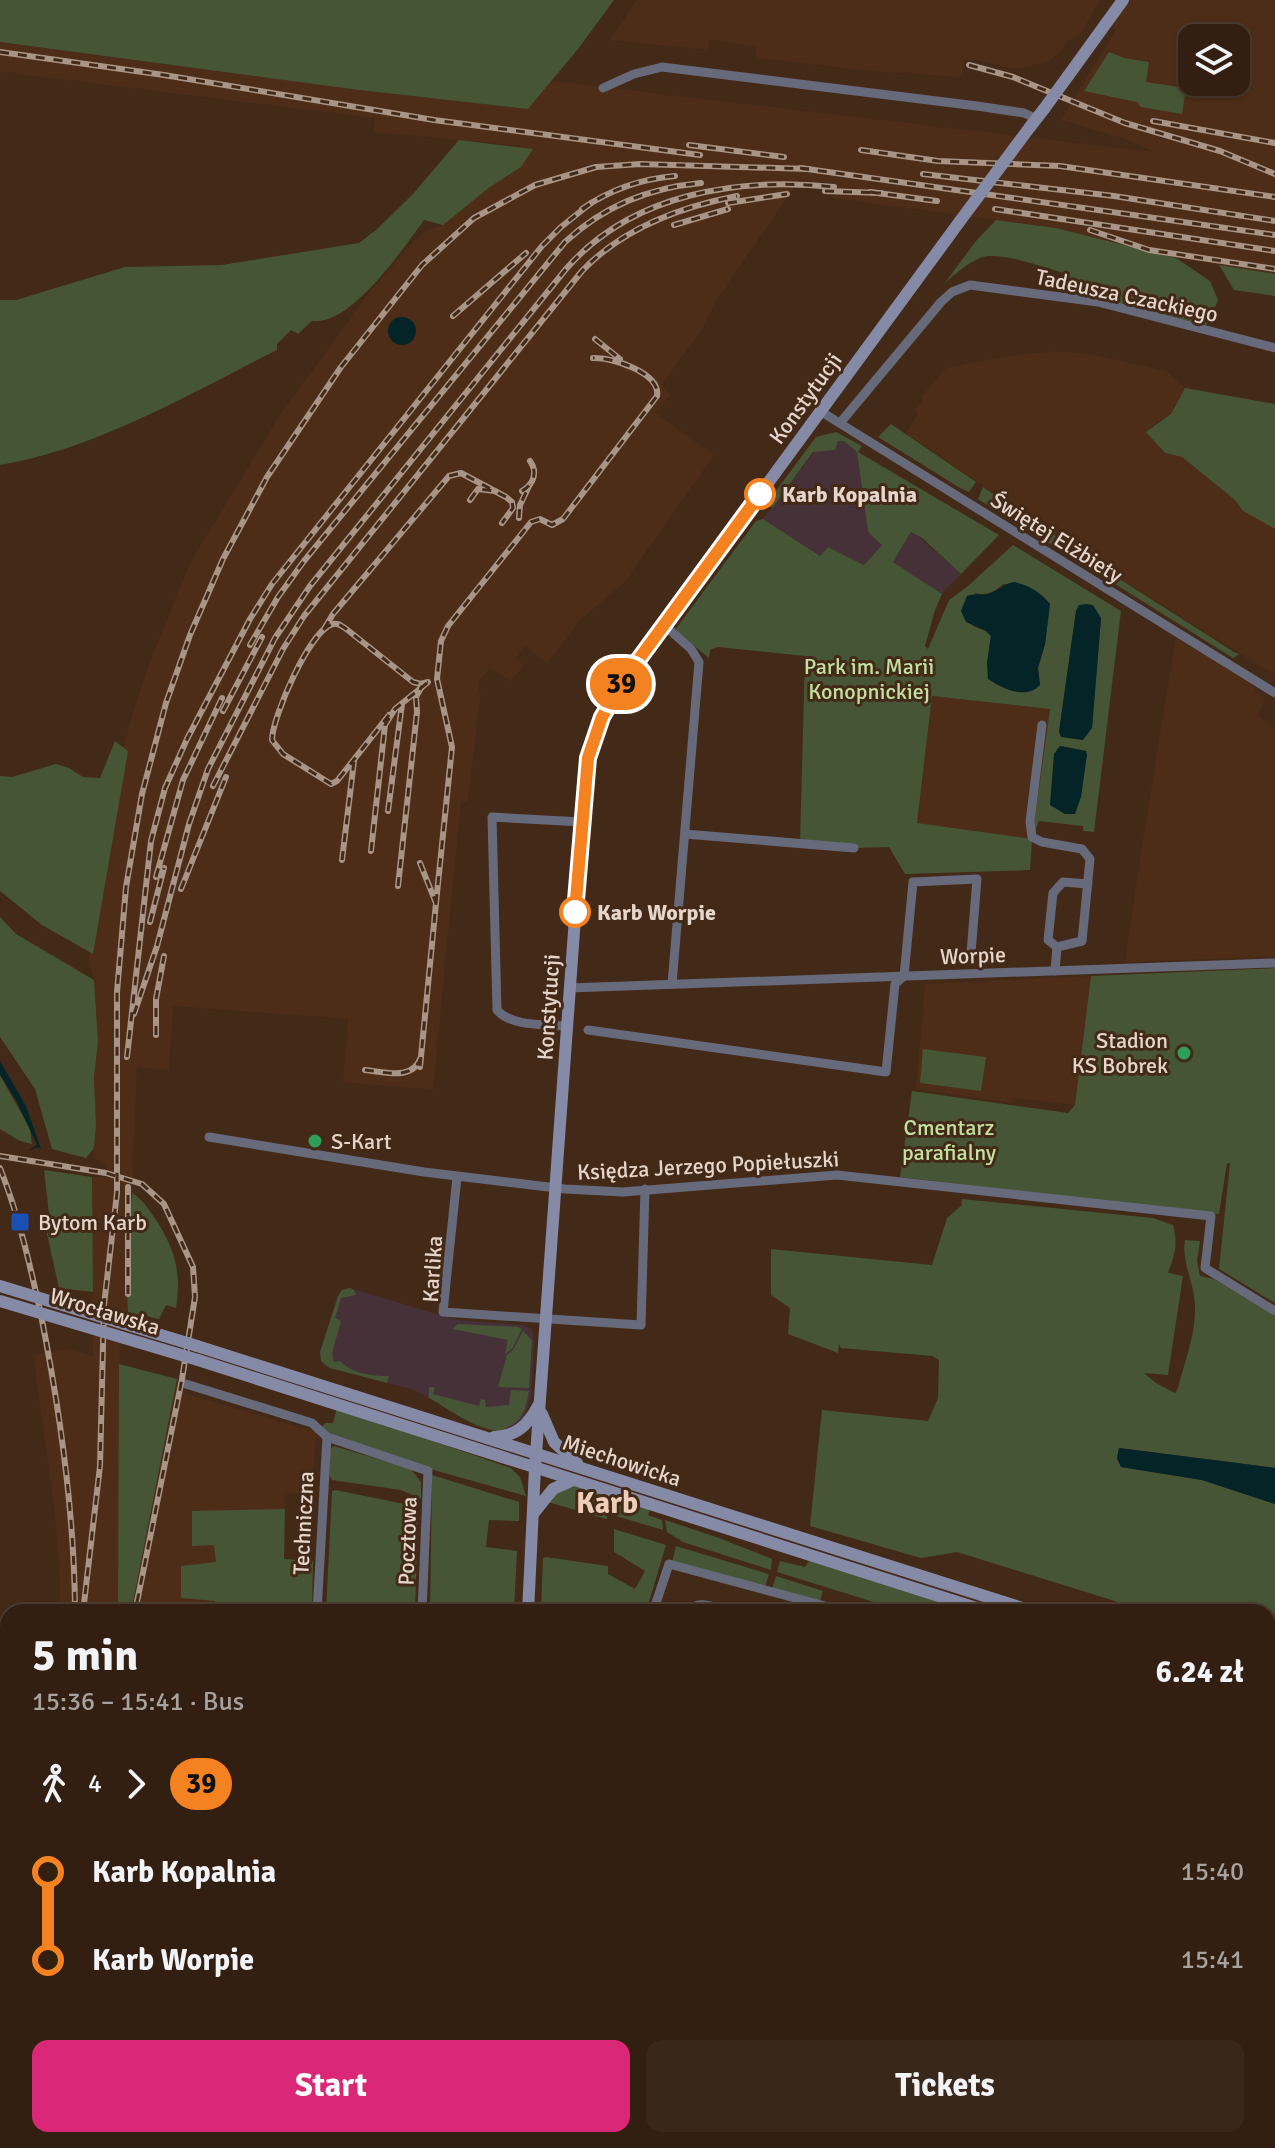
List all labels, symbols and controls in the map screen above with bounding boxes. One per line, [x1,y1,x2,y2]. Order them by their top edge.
map controls [1178,24,1250,96]
button: layers [1178,24,1250,96]
street label: Tadeusza Czackiego [1033,263,1221,328]
street label: Konstytucji [763,347,848,449]
marker: Karb Kopalnia [745,479,775,509]
place label: Karb Kopalnia [782,481,917,508]
street label: Świętej Elżbiety [986,486,1128,589]
park label: Park im. Marii Konopnickiej [804,653,934,705]
line badge: 39 [585,658,657,710]
text: 39 [606,667,636,701]
marker: Karb Worpie [560,897,590,927]
place label: Karb Worpie [597,899,716,926]
street label: Worpie [940,941,1006,970]
street label: Konstytucji [531,953,566,1061]
place label: Stadion KS Bobrek [1072,1027,1168,1079]
marker: Stadion KS Bobrek [1175,1044,1193,1062]
park label: Cmentarz parafialny [902,1114,997,1166]
place label: S-Kart [331,1128,392,1155]
marker: S-Kart [306,1132,324,1150]
street label: Księdza Jerzego Popiełuszki [576,1145,840,1186]
place label: Bytom Karb [38,1209,147,1236]
marker: Bytom Karb [9,1211,31,1233]
street label: Karlika [417,1235,448,1303]
street label: Wrocławska [47,1282,163,1341]
street label: Miechowicka [559,1429,685,1492]
street label: Techniczna [287,1471,320,1575]
district label: Karb [576,1485,638,1522]
street label: Pocztowa [392,1496,423,1586]
text: 5 min [32,1629,138,1683]
text: 6.24 zł [1156,1654,1244,1691]
text: 15:36 – 15:41 · Bus [32,1686,244,1718]
icon: walk [32,1762,76,1806]
icon: forward [114,1762,158,1806]
text: 39 [186,1767,216,1801]
text: 4 [88,1768,102,1800]
text: Karb Kopalnia [92,1854,276,1891]
text: 15:40 [1181,1856,1244,1888]
text: Karb Worpie [92,1942,254,1979]
text: 15:41 [1181,1944,1244,1976]
button: Start [32,2040,630,2132]
button: Tickets [646,2040,1244,2132]

